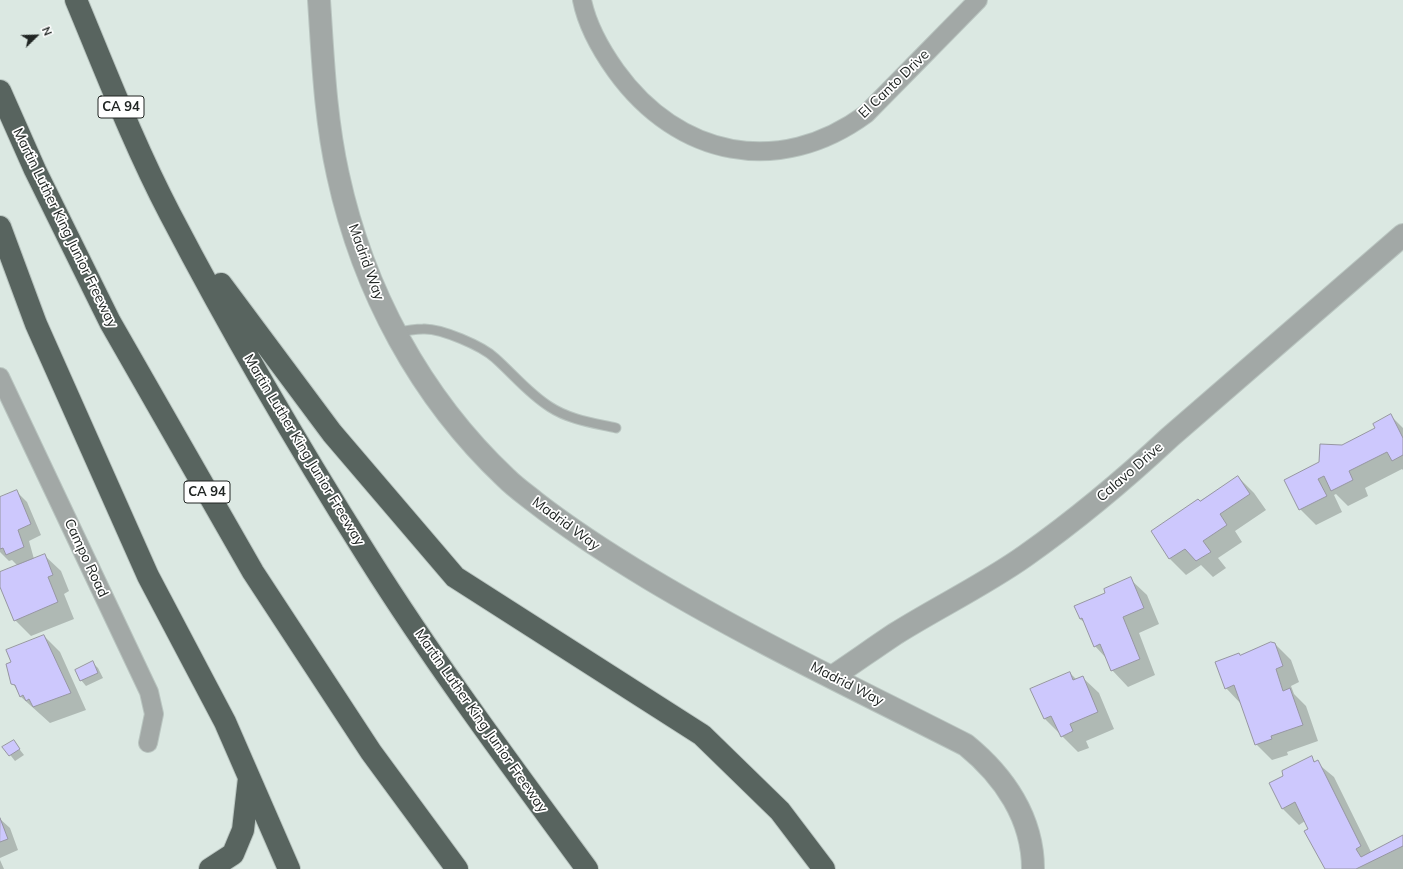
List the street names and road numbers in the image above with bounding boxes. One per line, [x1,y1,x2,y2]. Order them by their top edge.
street label: El Canto Drive [855,46,933,122]
road number: CA 94 [98,96,144,118]
street label: Martin Luther King Junior Freeway [9,125,121,331]
street label: Madrid Way [344,222,388,302]
street label: Martin Luther King Junior Freeway [240,351,368,549]
street label: Calavo Drive [1093,439,1167,505]
road number: CA 94 [184,481,230,503]
street label: Madrid Way [529,494,603,554]
street label: Campo Road [61,516,111,600]
street label: Martin Luther King Junior Freeway [411,626,551,816]
street label: Madrid Way [808,658,886,710]

